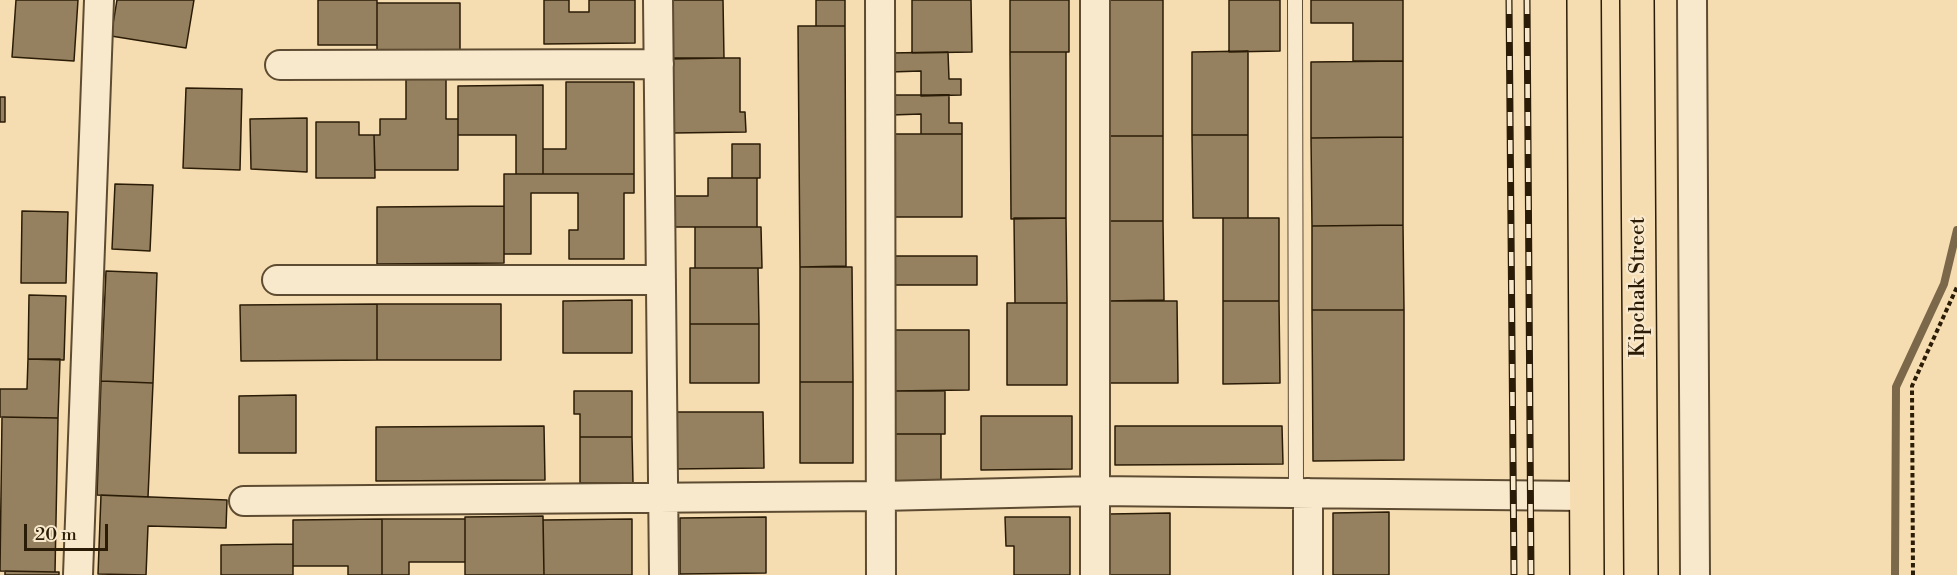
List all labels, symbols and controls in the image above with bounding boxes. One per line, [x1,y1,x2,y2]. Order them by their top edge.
street label: Kipchak Street [1626,217,1652,357]
scale bar [27,512,111,550]
text: 20 m [35,523,77,546]

